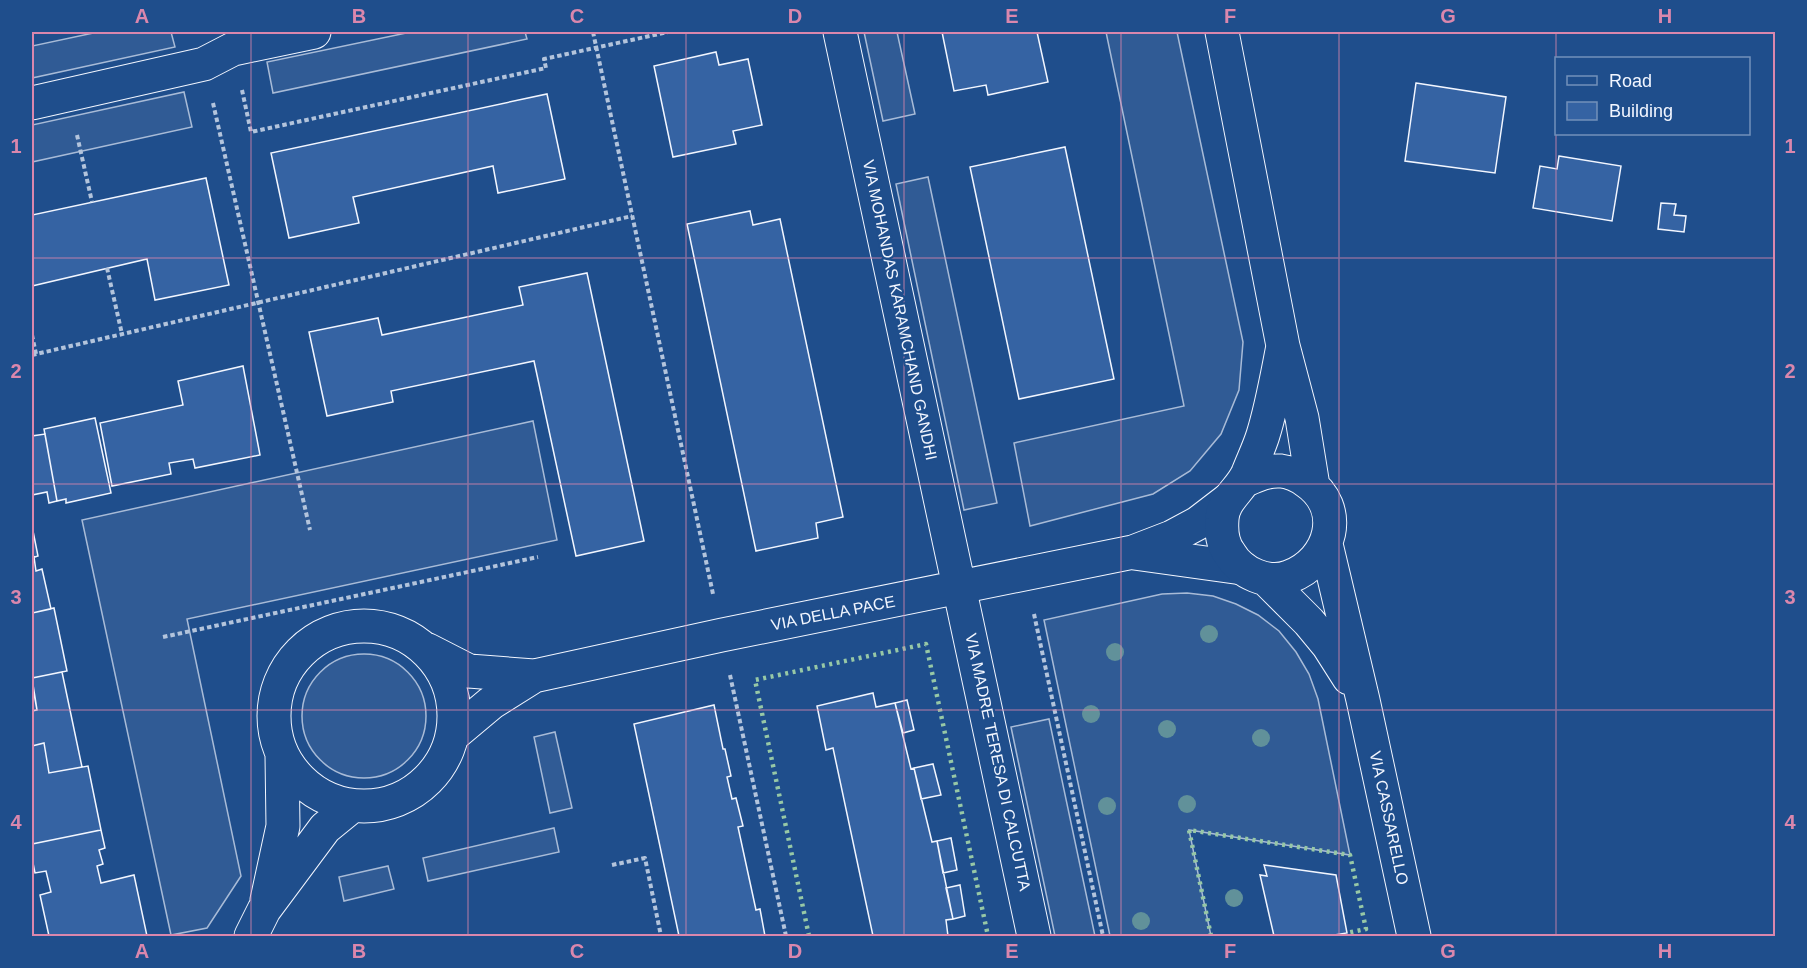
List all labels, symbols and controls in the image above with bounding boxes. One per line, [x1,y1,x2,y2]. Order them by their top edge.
text: A [135,5,149,27]
text: B [352,5,366,27]
text: C [570,5,584,27]
text: D [788,5,802,27]
text: E [1005,5,1019,27]
text: F [1224,5,1236,27]
text: G [1440,5,1456,27]
text: H [1658,5,1672,27]
legend [1555,57,1750,135]
text: Road [1609,71,1652,91]
text: Building [1609,101,1673,121]
text: 1 [10,135,22,157]
text: 1 [1784,135,1796,157]
street label: VIA MOHANDAS KARAMCHAND GANDHI [860,158,940,462]
text: 2 [10,360,22,382]
text: 2 [1784,360,1796,382]
text: 3 [10,586,22,608]
text: 3 [1784,586,1796,608]
street label: VIA DELLA PACE [770,593,896,633]
street label: VIA MADRE TERESA DI CALCUTTA [962,632,1034,893]
street label: VIA CASSARELLO [1367,750,1411,886]
text: 4 [10,811,22,833]
text: 4 [1784,811,1796,833]
text: A [135,940,149,962]
text: B [352,940,366,962]
text: C [570,940,584,962]
text: D [788,940,802,962]
text: E [1005,940,1019,962]
text: F [1224,940,1236,962]
text: G [1440,940,1456,962]
text: H [1658,940,1672,962]

